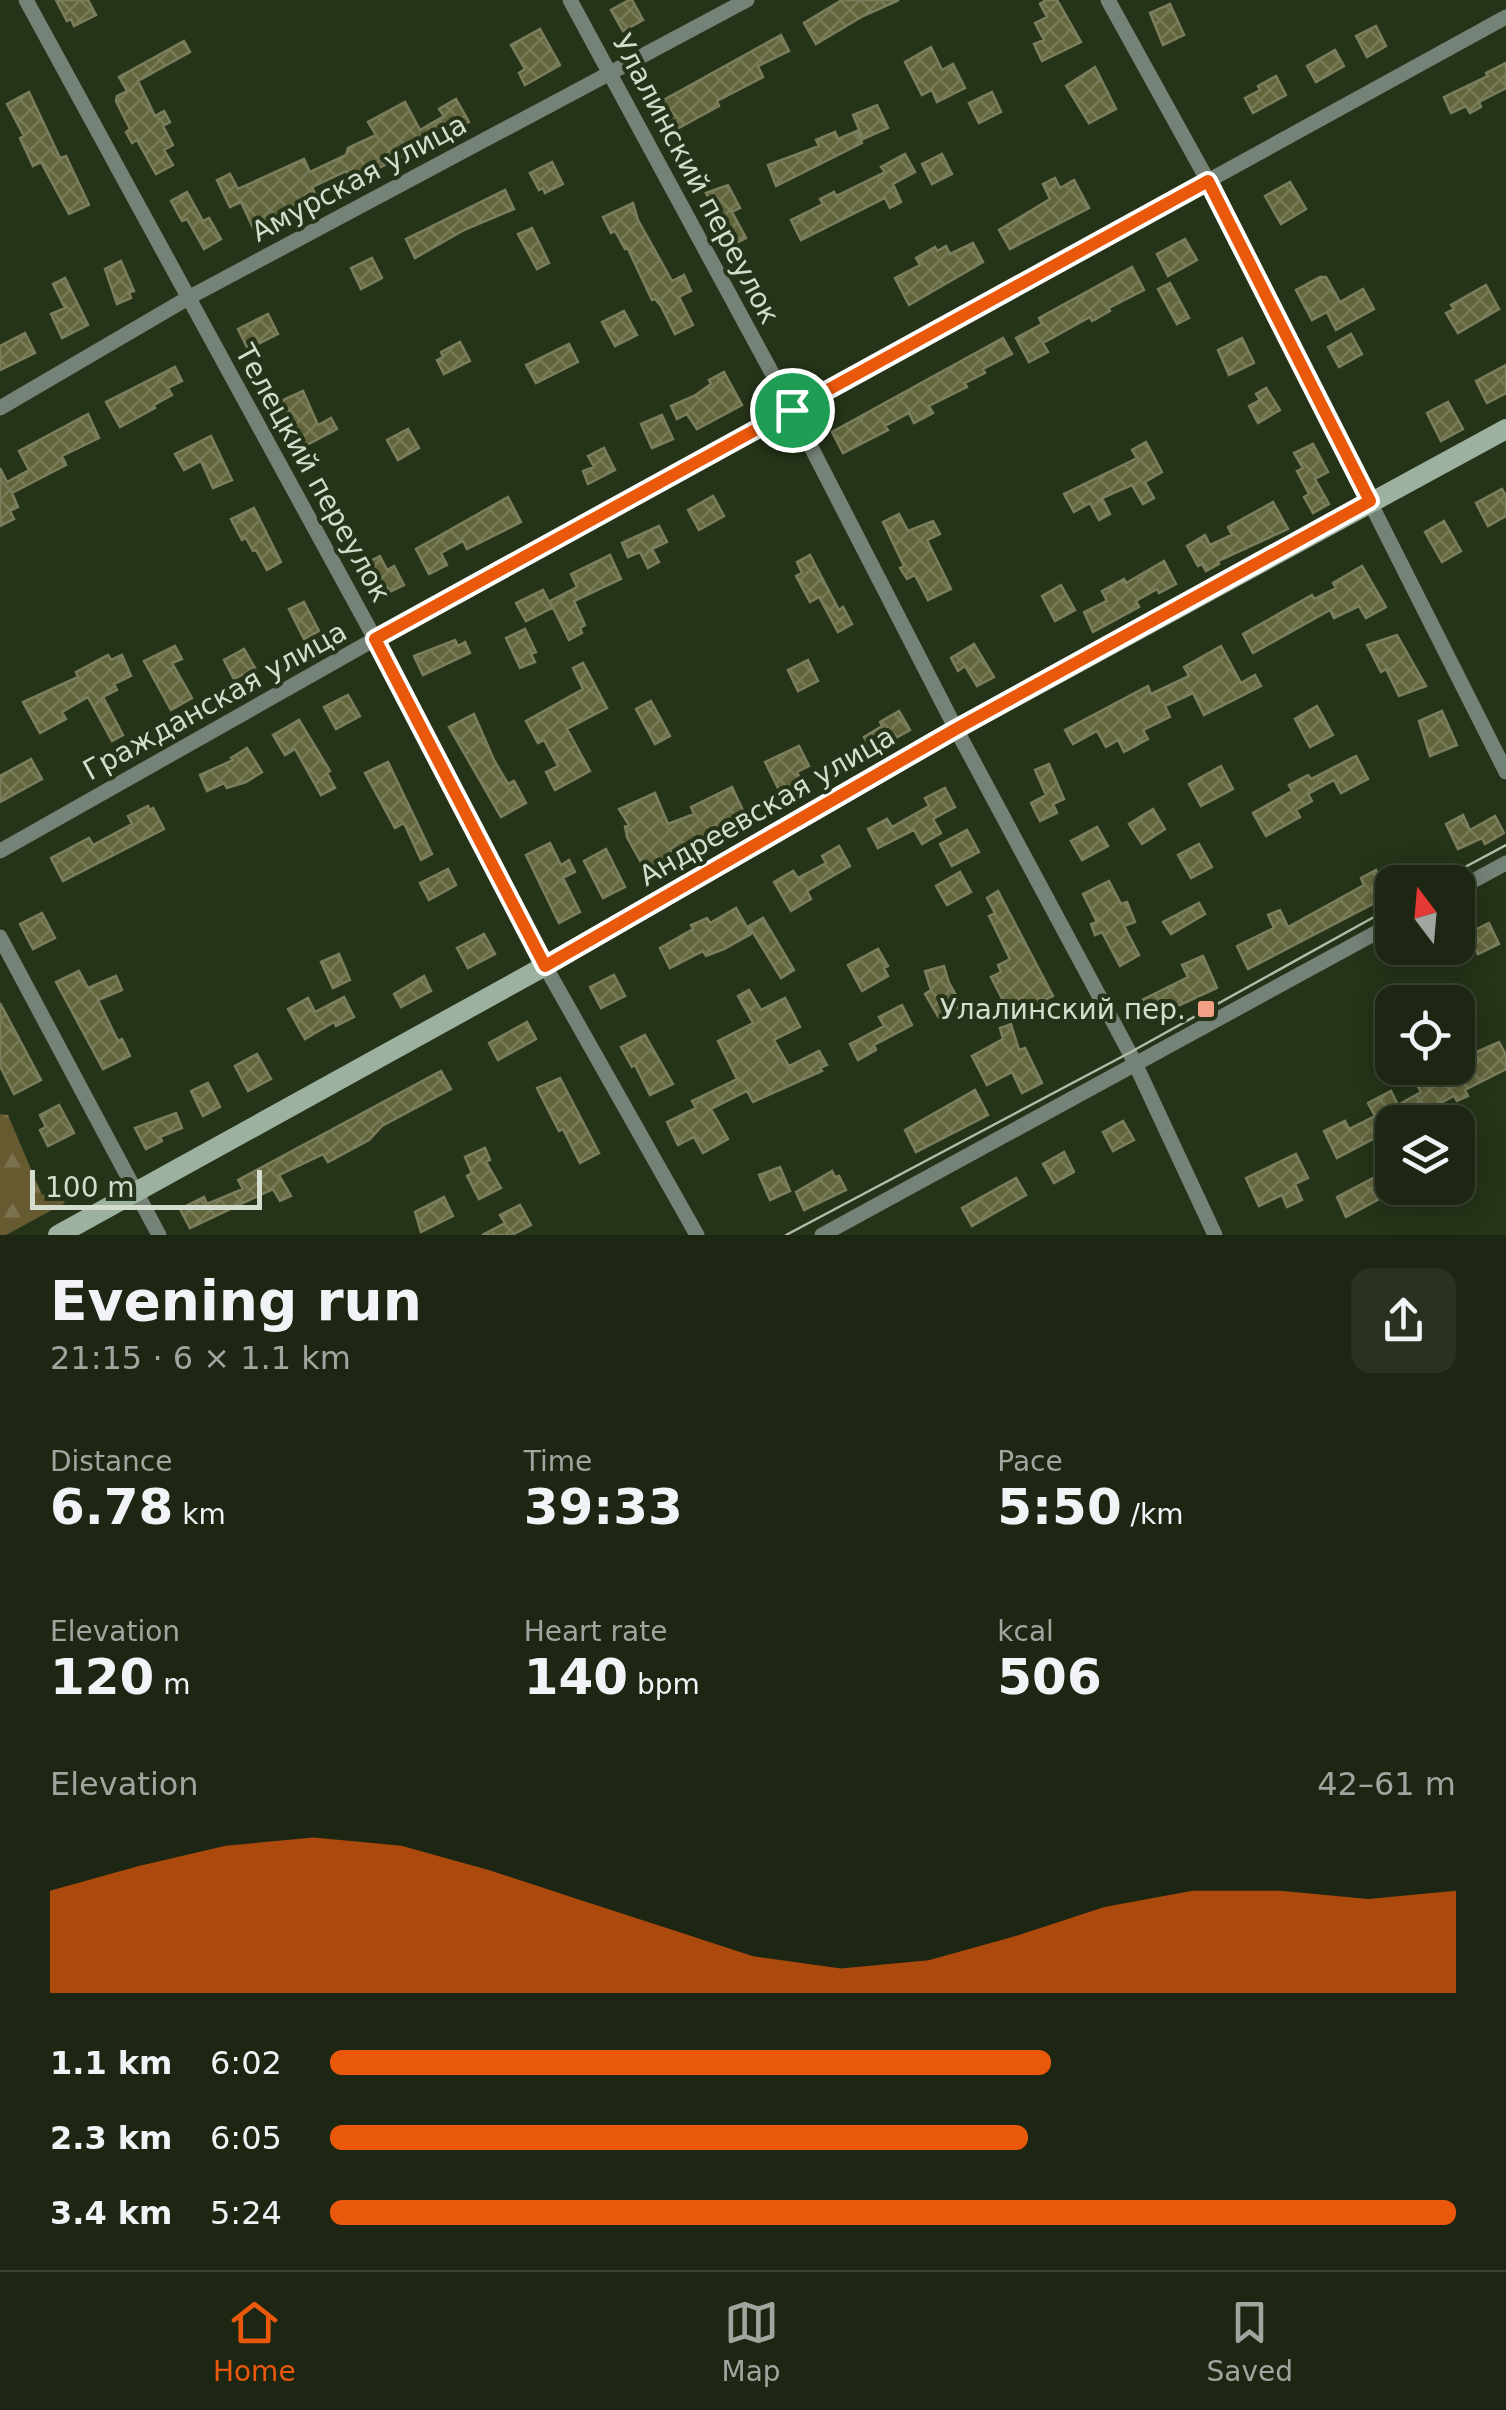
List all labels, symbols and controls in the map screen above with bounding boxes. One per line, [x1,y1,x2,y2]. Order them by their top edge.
street label: Улалинский переулок [606,29,786,329]
street label: Амурская улица [246,107,472,249]
street label: Телецкий переулок [228,337,398,608]
pin [750,368,835,453]
icon: arrive [765,383,820,438]
street label: Гражданская улица [77,615,353,787]
street label: Андреевская улица [633,719,901,893]
north arrow [1375,865,1475,965]
map controls [1375,865,1475,1205]
button: locate [1375,985,1475,1085]
place label: Улалинский пер. [940,993,1186,1026]
marker: Улалинский пер. [1195,998,1217,1020]
button: layers [1375,1105,1475,1205]
scale bar [30,1165,262,1210]
text: 100 m [45,1171,135,1204]
button: share [1351,1268,1456,1373]
text: Evening run [50,1269,422,1333]
text: 21:15 · 6 × 1.1 km [50,1339,351,1377]
text: Distance [50,1445,172,1478]
text: Time [524,1445,592,1478]
text: Pace [997,1445,1063,1478]
text: 6.78 [50,1478,173,1536]
text: 39:33 [524,1478,683,1536]
text: 5:50 [997,1478,1122,1536]
text: km [173,1498,226,1531]
text: /km [1122,1498,1184,1531]
text: Elevation [50,1615,180,1648]
text: Heart rate [524,1615,667,1648]
text: kcal [997,1615,1054,1648]
text: 120 [50,1648,154,1706]
text: 140 [524,1648,628,1706]
text: 506 [997,1648,1102,1706]
text: m [154,1668,191,1701]
text: bpm [628,1668,700,1701]
text: Elevation [50,1765,199,1803]
text: 42–61 m [1317,1765,1456,1803]
text: 1.1 km [50,2044,172,2082]
text: 6:02 [210,2044,282,2082]
text: 2.3 km [50,2119,172,2157]
text: 6:05 [210,2119,282,2157]
text: 3.4 km [50,2194,172,2232]
text: 5:24 [210,2194,282,2232]
tab: Home [213,2295,296,2388]
tab: Map [722,2295,781,2388]
tab: Saved [1207,2295,1293,2388]

